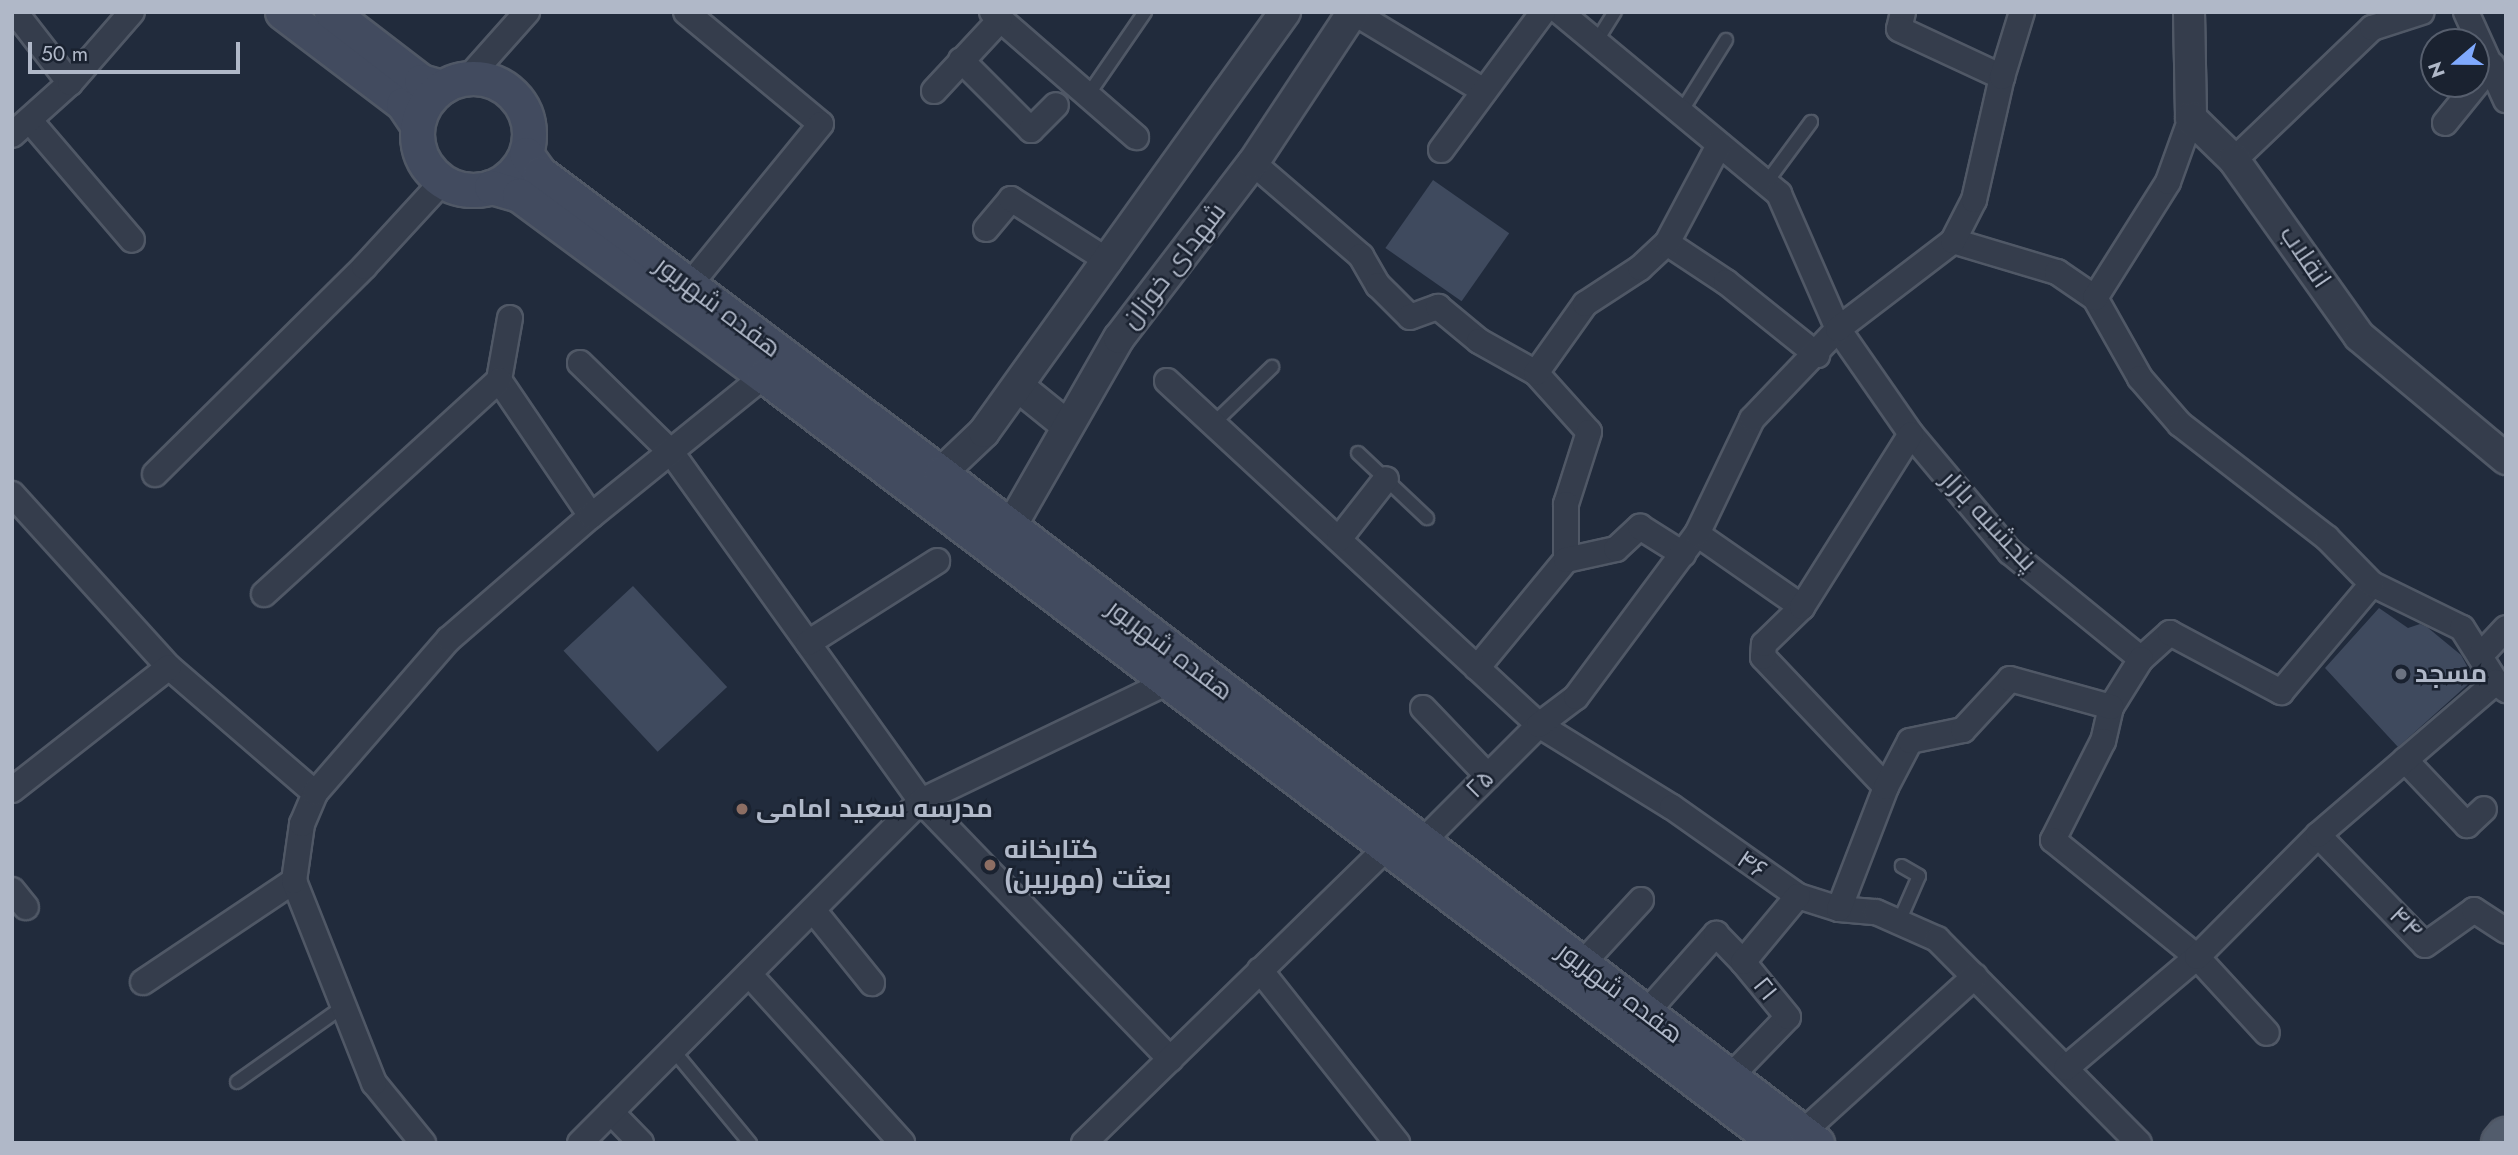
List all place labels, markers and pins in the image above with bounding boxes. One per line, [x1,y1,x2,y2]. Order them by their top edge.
place label: مسجد [2415,658,2487,690]
marker: مسجد [2393,666,2409,682]
place label: مدرسه سعید امامی [756,793,993,825]
marker: مدرسه سعید امامی [734,801,750,817]
place label: کتابخانه بعثت (مهربین) [1004,834,1171,896]
marker: کتابخانه بعثت (مهربین) [982,857,998,873]

